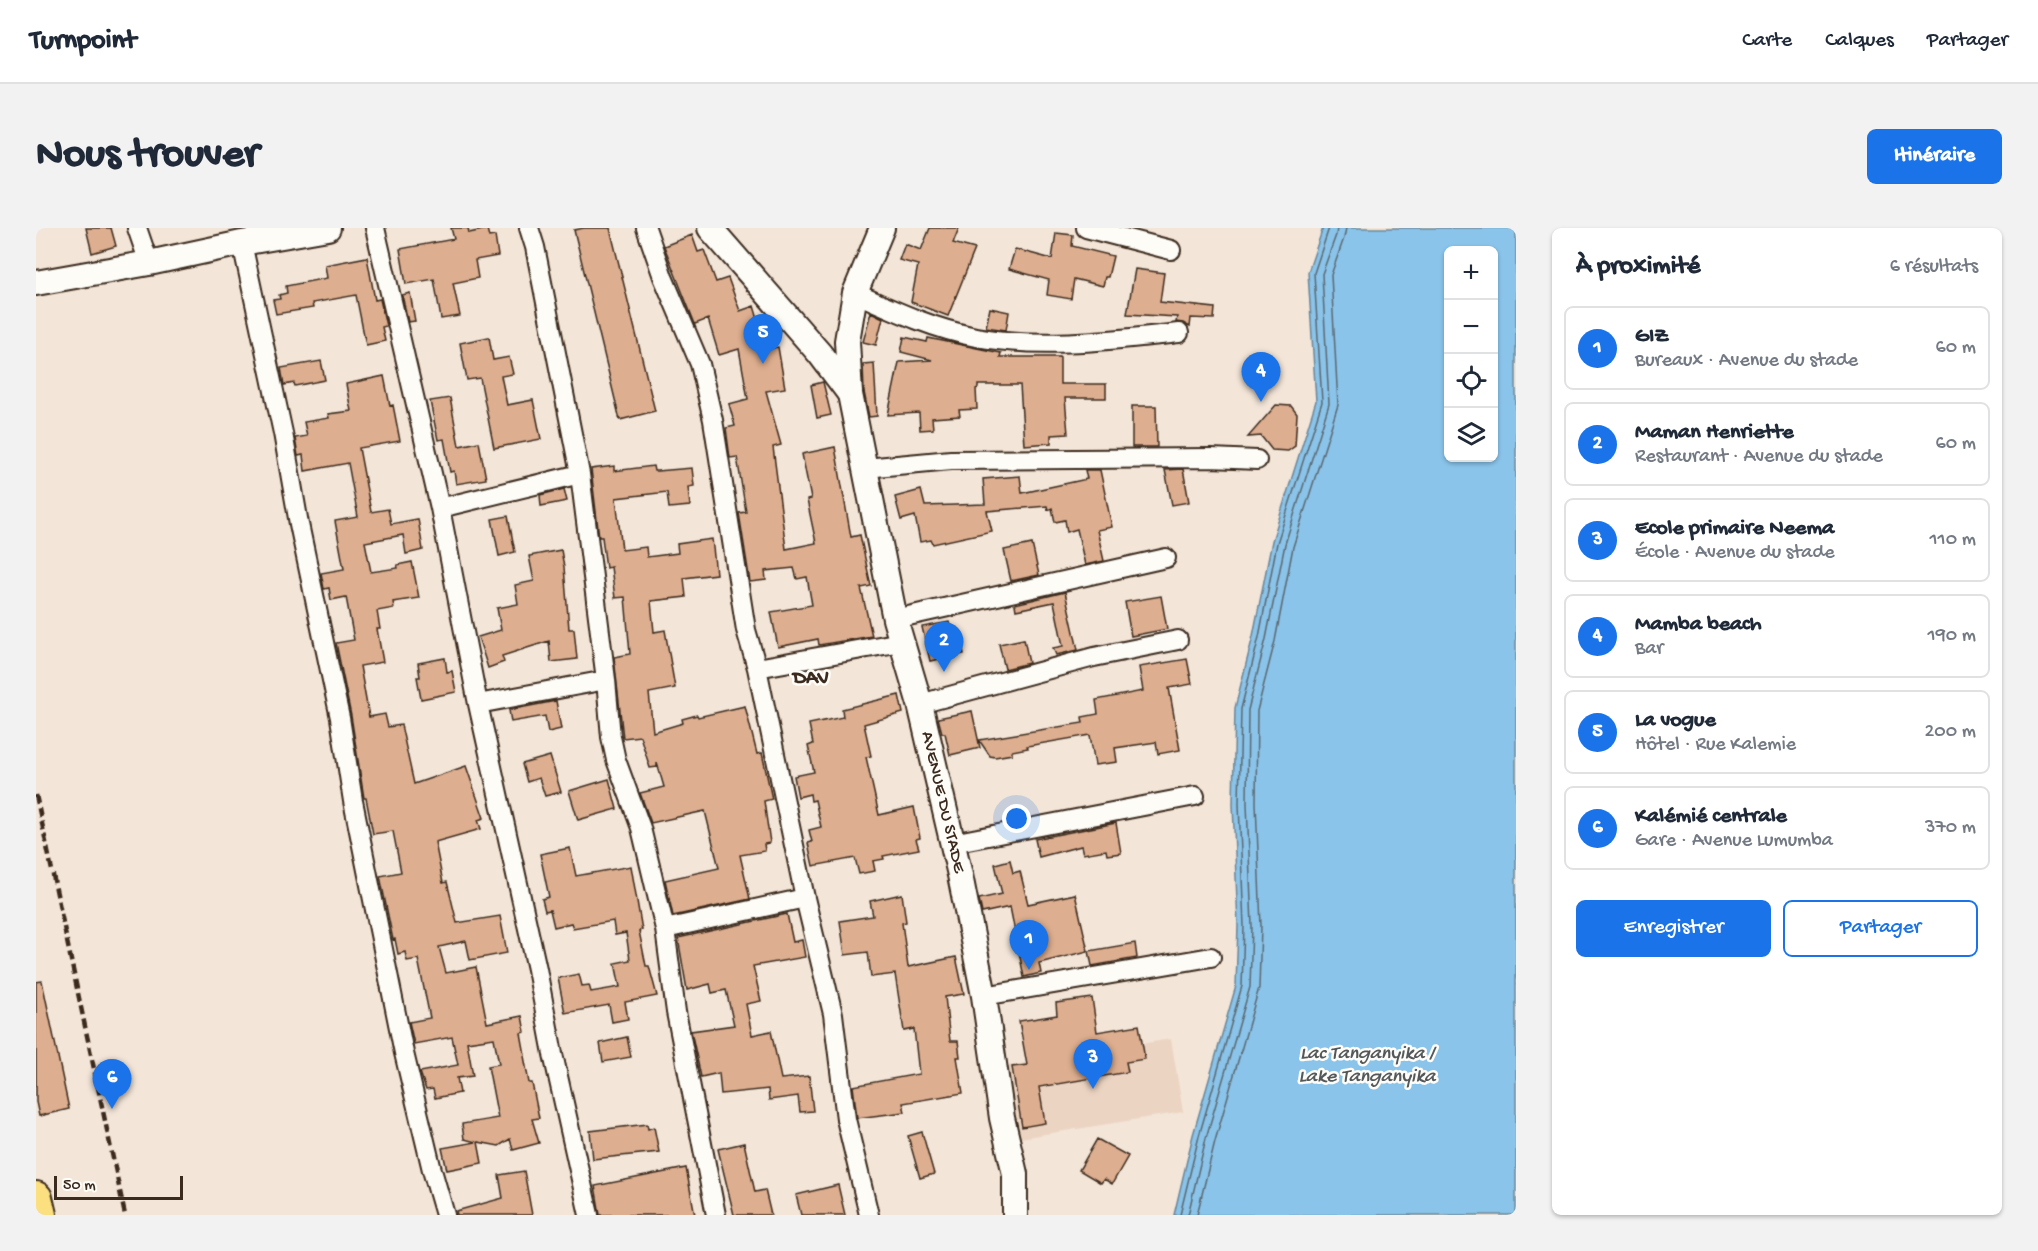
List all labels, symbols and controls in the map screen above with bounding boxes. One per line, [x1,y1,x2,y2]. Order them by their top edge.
text: Turnpoint [30,25,136,58]
text: Carte [1742,29,1792,54]
text: Calques [1825,29,1894,54]
text: Partager [1927,29,2008,54]
button: Itinéraire [1867,129,2002,184]
text: Nous trouver [36,132,259,181]
map controls [1444,246,1498,462]
button: + [1444,246,1498,300]
text: À proximité [1576,252,1700,283]
text: 6 résultats [1890,256,1978,279]
button: − [1444,300,1498,354]
pin: 5 [744,314,782,364]
text: GIZ [1635,324,1668,350]
text: 1 [1593,337,1602,360]
text: 60 m [1936,337,1976,360]
text: Bureaux · Avenue du stade [1635,350,1858,373]
pin: 4 [1242,352,1280,402]
button: locate [1444,354,1498,408]
button: layers [1444,408,1498,462]
text: Maman Henriette [1635,420,1794,446]
text: 2 [1593,433,1602,456]
text: 60 m [1936,433,1976,456]
text: Restaurant · Avenue du stade [1635,446,1883,469]
text: Ecole primaire Neema [1635,516,1834,542]
text: 3 [1592,529,1603,552]
text: 110 m [1930,529,1976,552]
text: École · Avenue du stade [1635,542,1835,565]
text: Mamba beach [1635,612,1762,638]
pin: 2 [924,622,964,672]
text: 4 [1593,625,1602,648]
text: 190 m [1928,625,1976,648]
text: Bar [1635,638,1663,661]
district label: DAV [791,668,829,691]
text: La vogue [1635,708,1716,734]
text: 5 [1592,721,1603,744]
text: 200 m [1925,721,1976,744]
street label: AVENUE DU STADE [916,729,970,876]
text: Hôtel · Rue Kalemie [1635,734,1796,757]
your location [1002,804,1031,833]
text: Kalémié centrale [1635,804,1787,830]
text: 6 [1592,817,1603,840]
text: 370 m [1925,817,1976,840]
text: Gare · Avenue Lumumba [1635,830,1833,853]
button: Enregistrer [1576,900,1771,957]
button: Partager [1783,900,1978,957]
pin: 1 [1010,920,1048,970]
pin: 3 [1074,1040,1112,1089]
water label: Lac Tanganyika / Lake Tanganyika [1299,1043,1437,1089]
pin: 6 [92,1060,132,1109]
scale bar [54,1173,183,1200]
text: 50 m [63,1177,96,1196]

